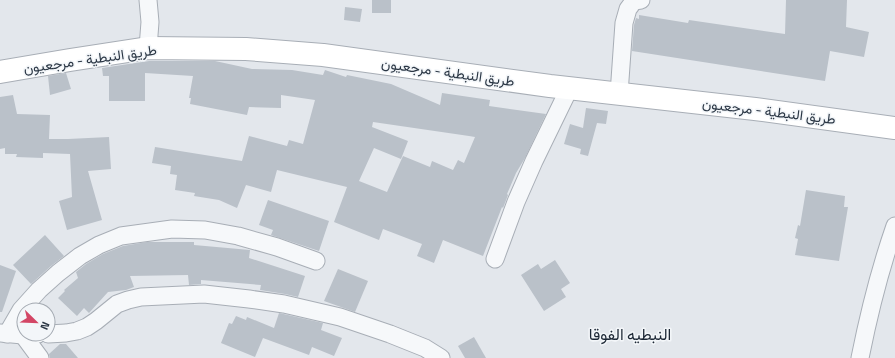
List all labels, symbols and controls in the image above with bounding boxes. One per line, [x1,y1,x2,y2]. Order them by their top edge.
street label: طريق النبطية - مرجعيون [22,39,158,78]
street label: طريق النبطية - مرجعيون [380,52,516,91]
street label: طريق النبطية - مرجعيون [701,92,837,129]
north arrow [16,302,56,342]
text: N [36,319,54,333]
district label: النبطيه الفوقا [589,322,671,346]

